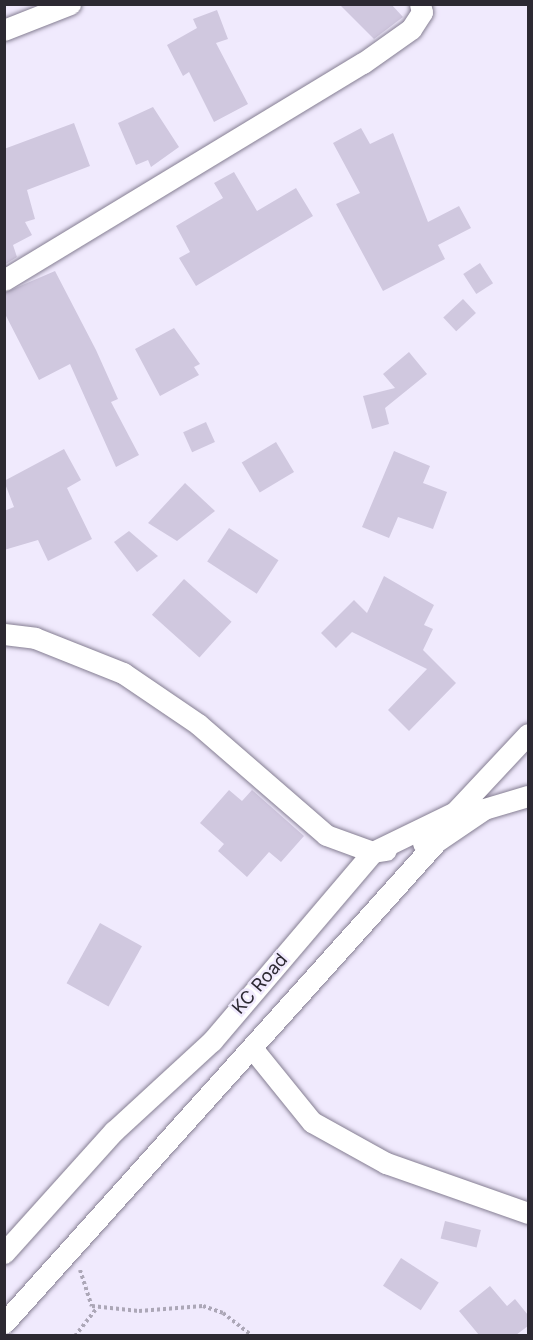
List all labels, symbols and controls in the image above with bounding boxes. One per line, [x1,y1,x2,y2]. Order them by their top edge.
street label: KC Road [228,949,292,1019]

